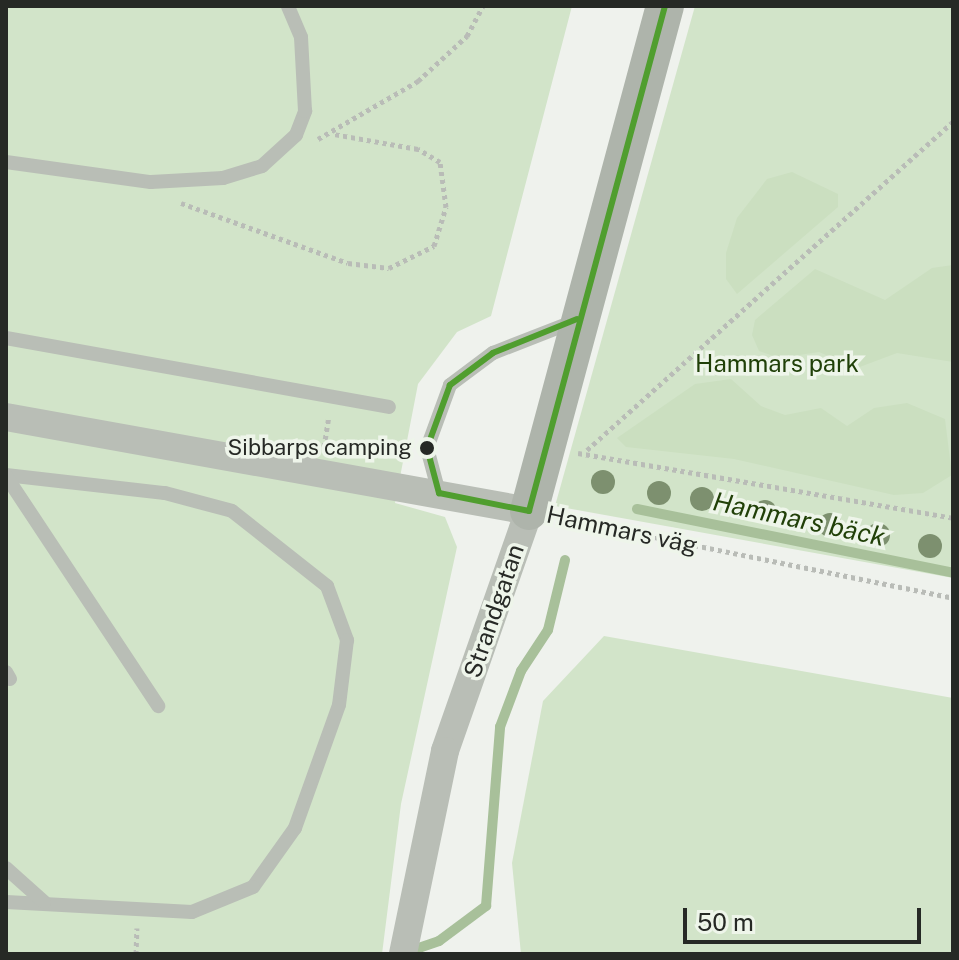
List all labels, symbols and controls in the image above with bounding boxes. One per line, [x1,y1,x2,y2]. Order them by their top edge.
park label: Hammars park [695,350,859,378]
place label: Sibbarps camping [227,435,412,461]
marker: Sibbarps camping [419,440,435,456]
water label: Hammars bäck [710,486,888,552]
street label: Hammars väg [544,500,700,560]
street label: Strandgatan [458,541,530,681]
scale bar [687,892,925,942]
text: 50 m [697,908,754,936]

